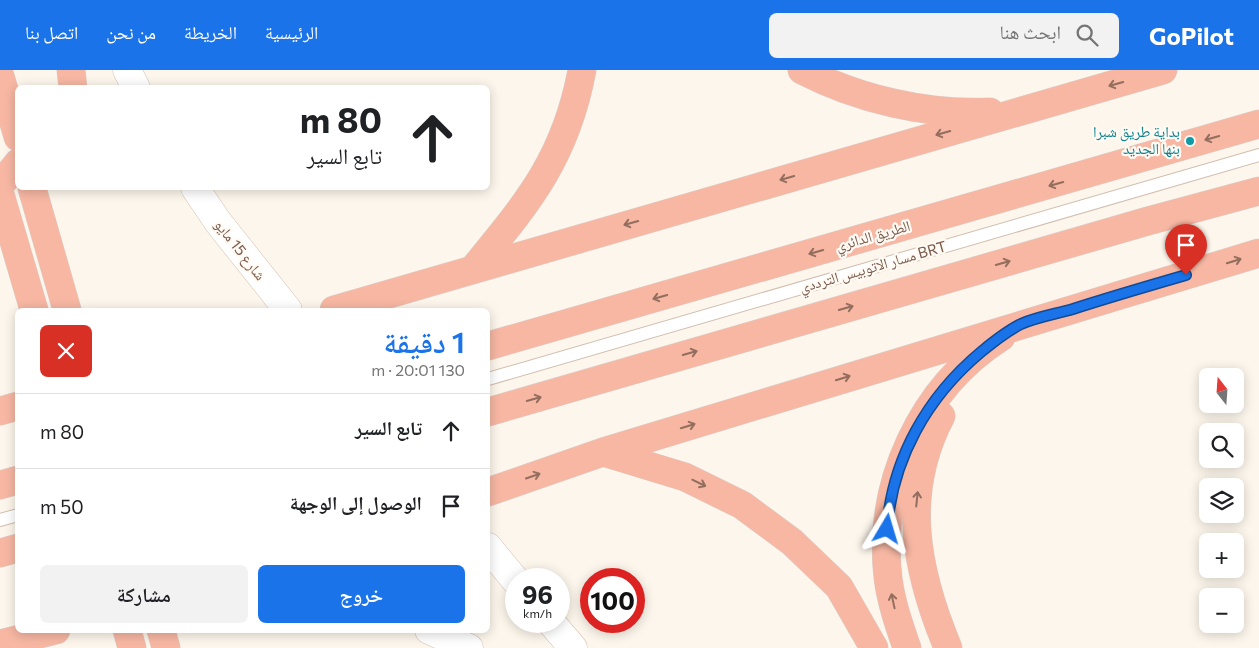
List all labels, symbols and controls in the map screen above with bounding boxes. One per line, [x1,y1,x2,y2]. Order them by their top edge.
search box [769,13,1119,58]
text: ابحث هنا [999,20,1061,43]
text: اتصل بنا [25,21,78,43]
text: من نحن [106,21,156,43]
text: الخريطة [184,21,237,43]
text: الرئيسية [265,21,318,43]
icon: search [1073,21,1101,49]
text: GoPilot [1149,21,1234,50]
one-way arrow [1109,79,1125,89]
text: 80 m [300,97,382,140]
icon: ahead [400,105,465,170]
place label: بداية طريق شبرا بنها الجديد [1093,122,1180,158]
one-way arrow [936,129,952,139]
one-way arrow [1205,133,1221,143]
marker: بداية طريق شبرا بنها الجديد [1184,135,1196,147]
text: تابع السير [307,142,382,169]
one-way arrow [780,174,796,183]
one-way arrow [1049,179,1065,189]
street label: شارع 15 مايو [210,215,270,285]
street label: الطريق الدائري [833,216,913,258]
one-way arrow [623,218,639,228]
pin [1165,224,1207,275]
icon: arrive [1172,231,1200,259]
street label: مسار الاتوبيس الترددي BRT [797,236,950,299]
one-way arrow [808,248,824,258]
one-way arrow [1225,255,1241,265]
one-way arrow [994,257,1010,267]
one-way arrow [652,292,668,302]
one-way arrow [838,303,854,312]
text: 1 دقيقة [384,322,465,359]
button: close [40,325,92,377]
one-way arrow [682,348,698,358]
text: 130 m · 20:01 [371,360,465,379]
north arrow [1199,368,1244,412]
map controls [1199,368,1244,633]
one-way arrow [835,373,851,383]
one-way arrow [526,393,542,403]
text: تابع السير [355,416,422,439]
icon: ahead [437,417,465,445]
text: 80 m [40,420,84,443]
one-way arrow [680,420,696,430]
button: search [1199,423,1244,468]
one-way arrow [525,471,541,480]
button: layers [1199,478,1244,523]
one-way arrow [691,479,706,489]
text: الوصول إلى الوجهة [290,491,422,514]
icon: arrive [437,492,465,520]
one-way arrow [912,492,922,508]
text: 50 m [40,495,84,518]
position arrow [860,502,912,554]
button: + [1199,533,1244,578]
button: مشاركة [40,565,248,623]
button: خروج [258,565,465,623]
speed limit sign: 100 [580,568,645,633]
text: 96 [522,579,553,609]
button: − [1199,588,1244,633]
one-way arrow [888,594,897,610]
text: km/h [523,606,552,620]

